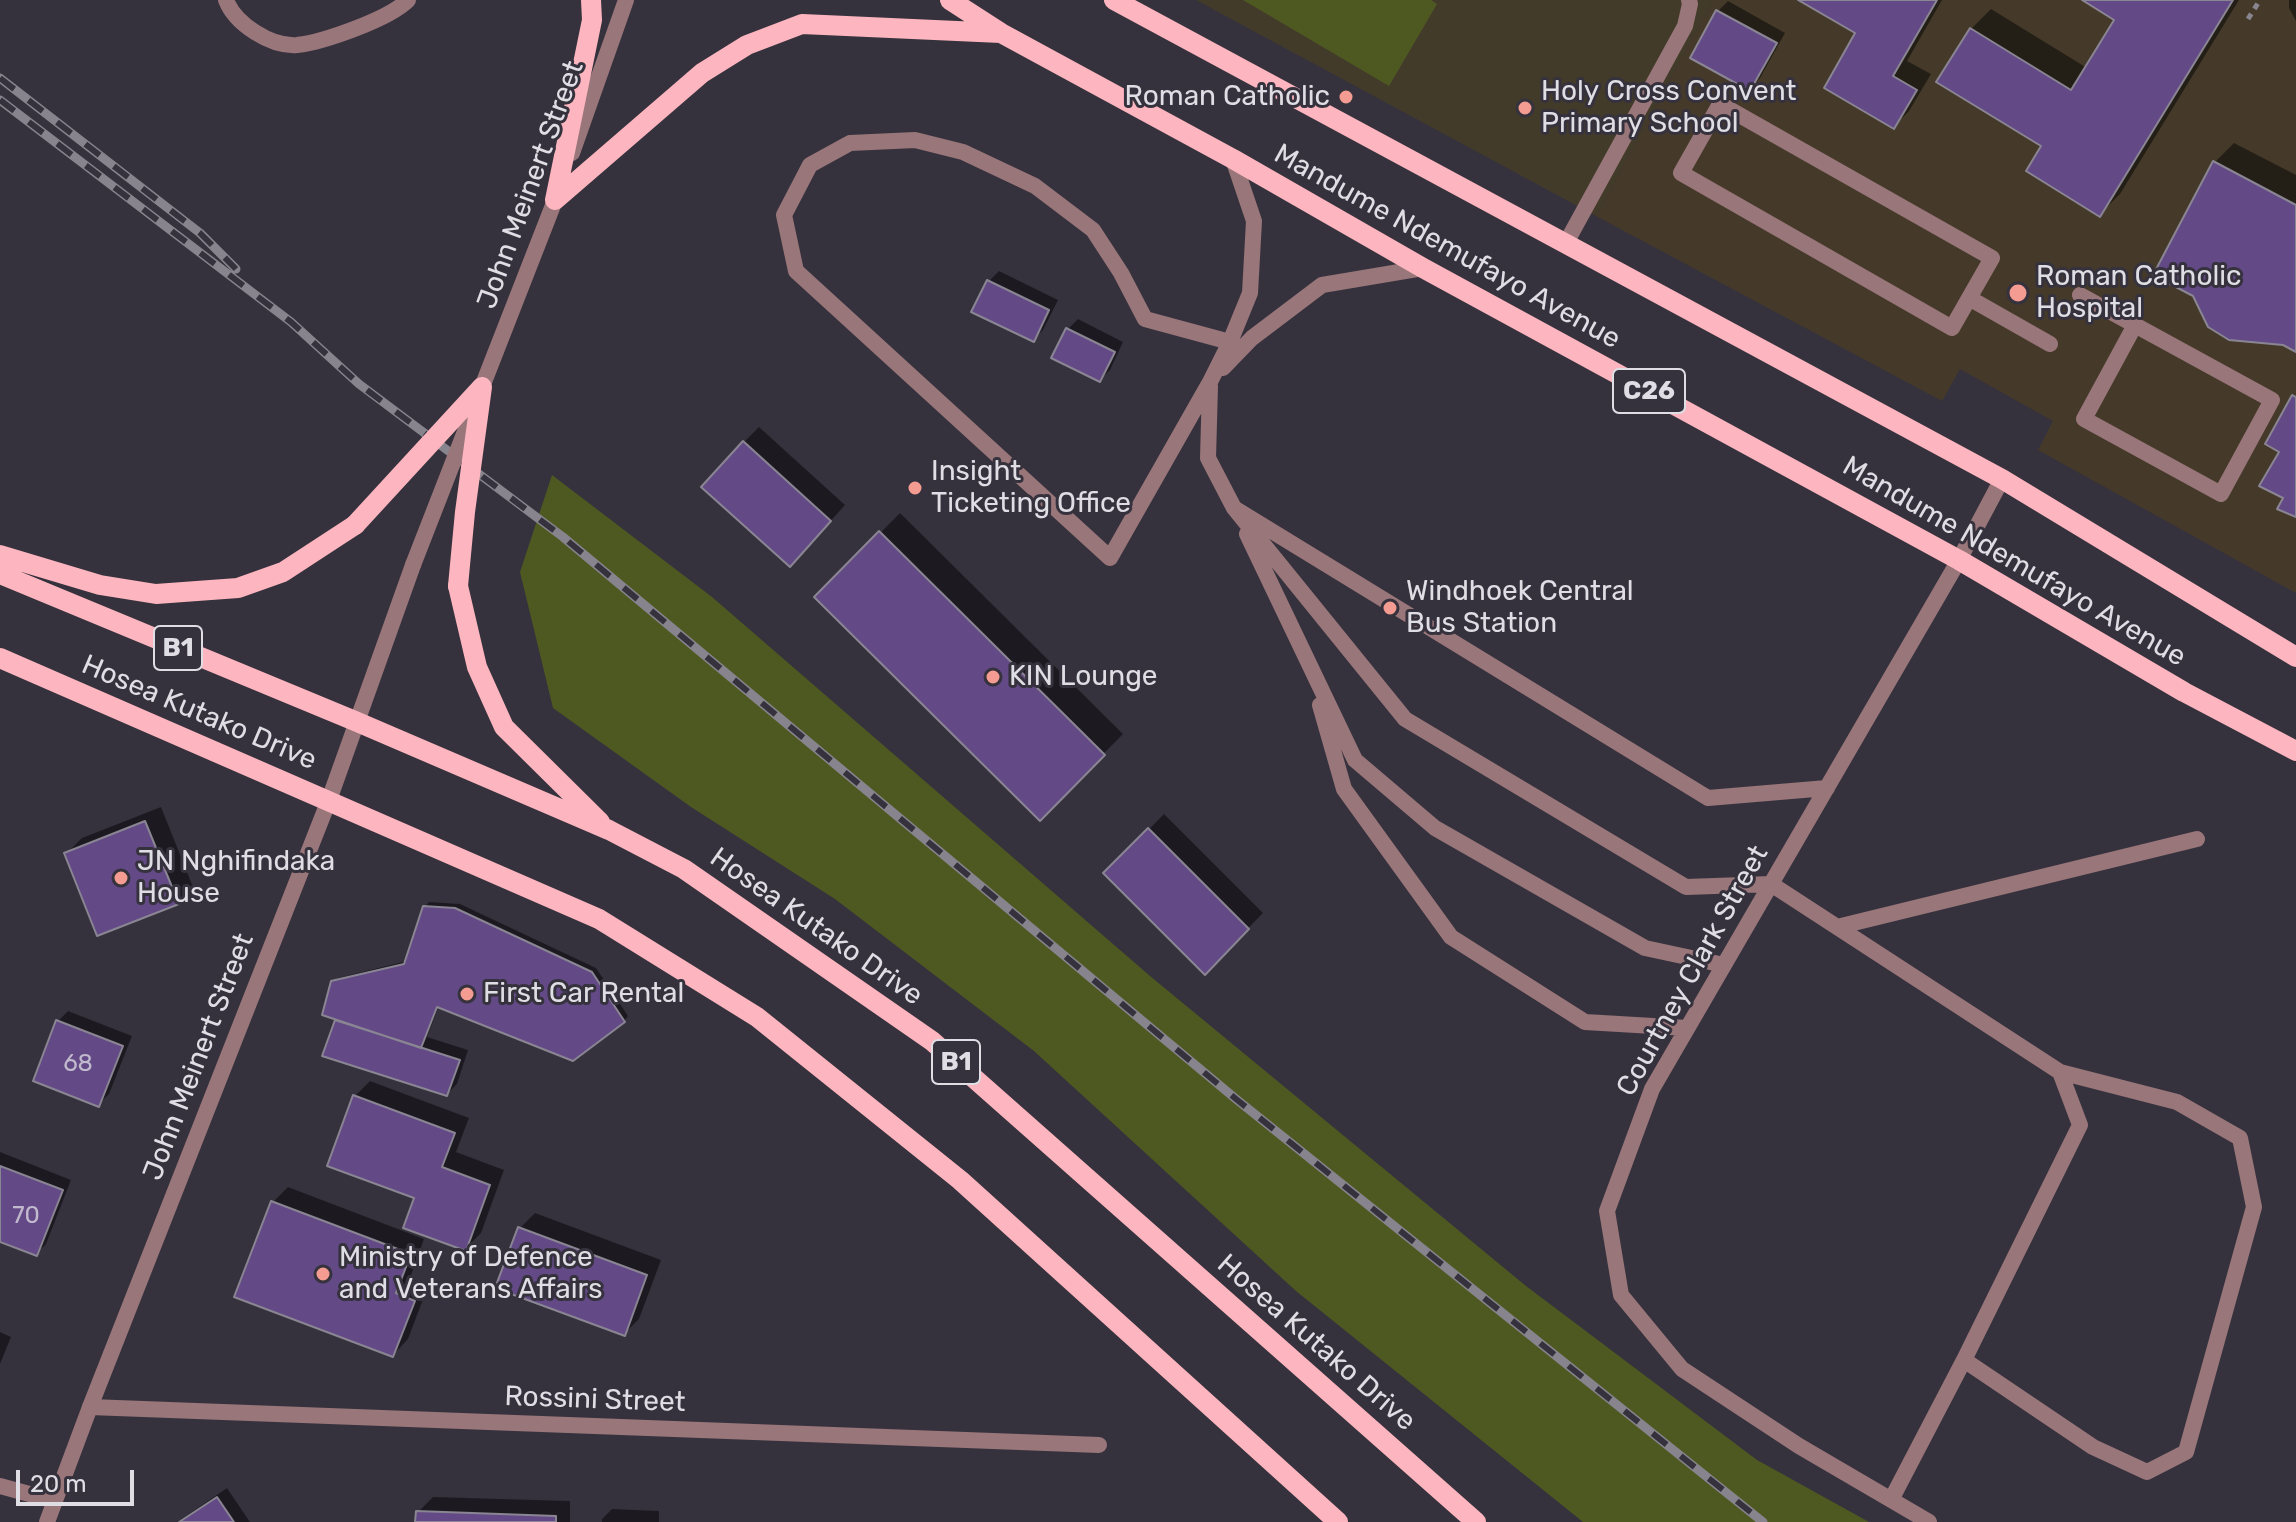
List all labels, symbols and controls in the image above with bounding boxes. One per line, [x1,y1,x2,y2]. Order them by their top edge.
street label: John Meinert Street [471,56,591,314]
place label: Holy Cross Convent Primary School [1541,75,1796,141]
place label: Roman Catholic [1125,80,1330,114]
marker: Roman Catholic [1337,88,1355,106]
marker: Holy Cross Convent Primary School [1516,99,1534,117]
street label: Mandume Ndemufayo Avenue [1268,138,1626,356]
place label: Roman Catholic Hospital [2036,260,2241,326]
marker: Roman Catholic Hospital [2007,282,2029,304]
road number: C26 [1613,369,1685,413]
street label: Mandume Ndemufayo Avenue [1836,450,2192,674]
place label: Insight Ticketing Office [931,455,1131,521]
marker: Insight Ticketing Office [906,479,924,497]
place label: Windhoek Central Bus Station [1406,575,1634,641]
marker: Windhoek Central Bus Station [1381,599,1399,617]
road number: B1 [154,626,202,670]
street label: Hosea Kutako Drive [77,648,321,778]
place label: KIN Lounge [1009,660,1158,694]
marker: KIN Lounge [984,668,1002,686]
street label: Courtney Clark Street [1610,840,1776,1102]
street label: Hosea Kutako Drive [703,841,929,1013]
place label: JN Nghifindaka House [137,845,335,911]
marker: JN Nghifindaka House [112,869,130,887]
street label: John Meinert Street [136,929,262,1185]
place label: First Car Rental [483,977,684,1011]
marker: First Car Rental [458,985,476,1003]
road number: B1 [932,1040,980,1084]
house number: 68 [63,1050,93,1078]
house number: 70 [12,1202,40,1230]
place label: Ministry of Defence and Veterans Affairs [339,1241,602,1307]
street label: Hosea Kutako Drive [1210,1248,1422,1438]
marker: Ministry of Defence and Veterans Affairs [314,1265,332,1283]
street label: Rossini Street [504,1380,686,1420]
scale bar [20,1454,138,1504]
text: 20 m [30,1470,87,1498]

